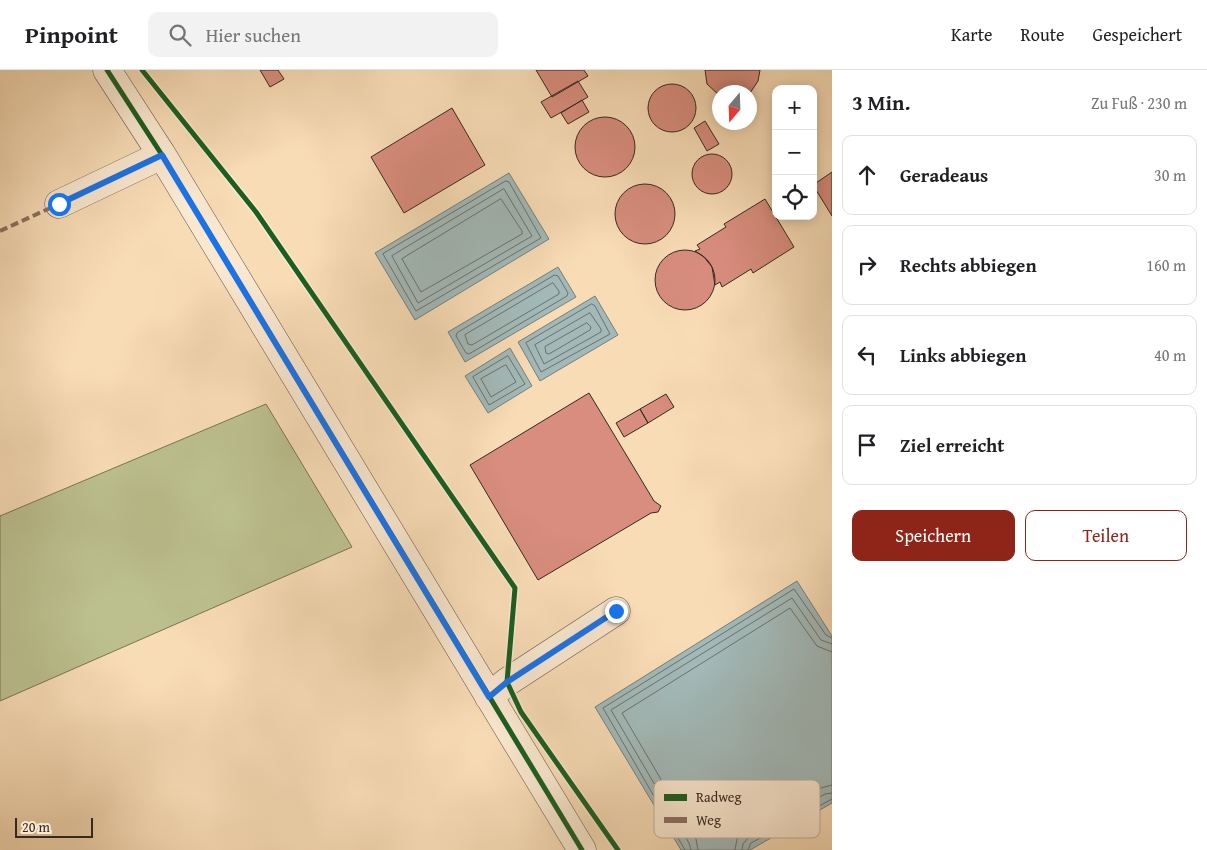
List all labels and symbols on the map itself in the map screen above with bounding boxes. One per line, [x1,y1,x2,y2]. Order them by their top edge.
north arrow [712,85,757,130]
route start [48,193,71,216]
route end [605,600,628,623]
legend [654,780,820,838]
text: Radweg [696,787,741,807]
text: Weg [696,810,721,830]
scale bar [15,815,92,838]

